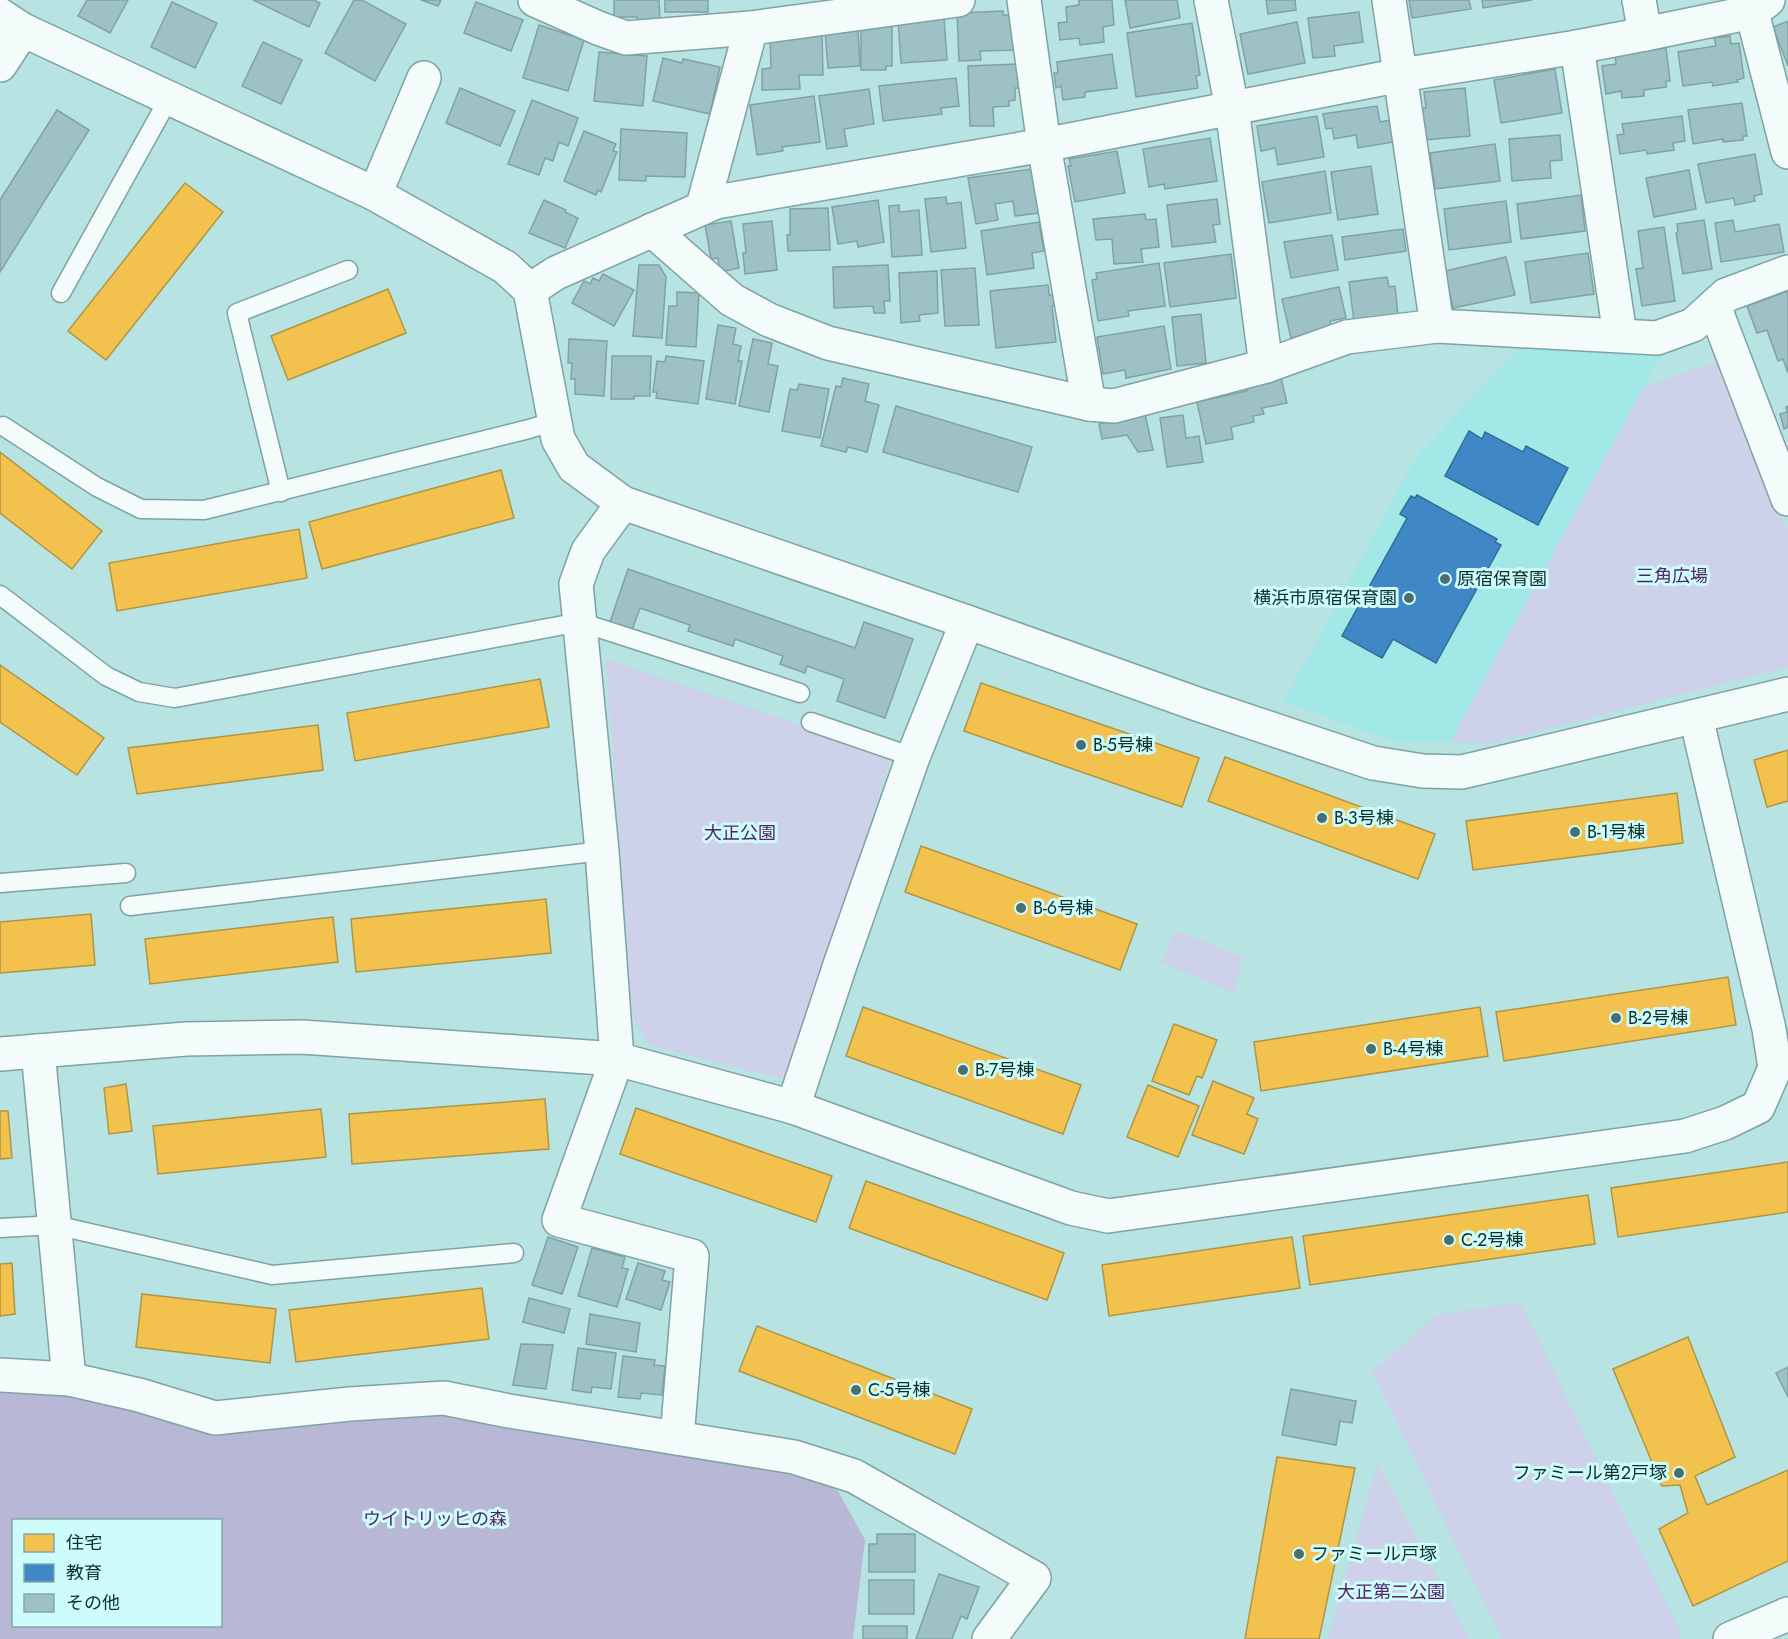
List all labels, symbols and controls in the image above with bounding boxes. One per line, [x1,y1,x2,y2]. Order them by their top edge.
park label: 三角広場 [1636,563,1708,589]
place label: 原宿保育園 [1457,566,1547,592]
marker: 原宿保育園 [1438,572,1452,586]
place label: 横浜市原宿保育園 [1253,585,1397,611]
marker: 横浜市原宿保育園 [1402,591,1416,605]
place label: B-5号棟 [1093,732,1153,758]
marker: B-5号棟 [1074,738,1088,752]
place label: B-3号棟 [1334,805,1394,831]
marker: B-3号棟 [1315,811,1329,825]
place label: B-1号棟 [1587,819,1645,845]
park label: 大正公園 [704,820,776,846]
marker: B-1号棟 [1568,825,1582,839]
place label: B-6号棟 [1033,895,1093,921]
marker: B-6号棟 [1014,901,1028,915]
place label: B-2号棟 [1628,1005,1688,1031]
marker: B-2号棟 [1609,1011,1623,1025]
place label: B-4号棟 [1383,1036,1443,1062]
marker: B-4号棟 [1364,1042,1378,1056]
place label: B-7号棟 [975,1057,1034,1083]
marker: B-7号棟 [956,1063,970,1077]
place label: C-2号棟 [1461,1227,1523,1253]
marker: C-2号棟 [1442,1233,1456,1247]
place label: C-5号棟 [868,1377,930,1403]
marker: C-5号棟 [849,1383,863,1397]
place label: ファミール第2戸塚 [1513,1460,1667,1486]
marker: ファミール第2戸塚 [1672,1466,1686,1480]
park label: ウイトリッヒの森 [363,1506,507,1532]
legend [12,1519,222,1627]
text: 住宅 [66,1530,102,1556]
place label: ファミール戸塚 [1311,1541,1437,1567]
marker: ファミール戸塚 [1292,1547,1306,1561]
text: 教育 [66,1560,102,1586]
park label: 大正第二公園 [1337,1579,1445,1605]
text: その他 [66,1590,120,1616]

